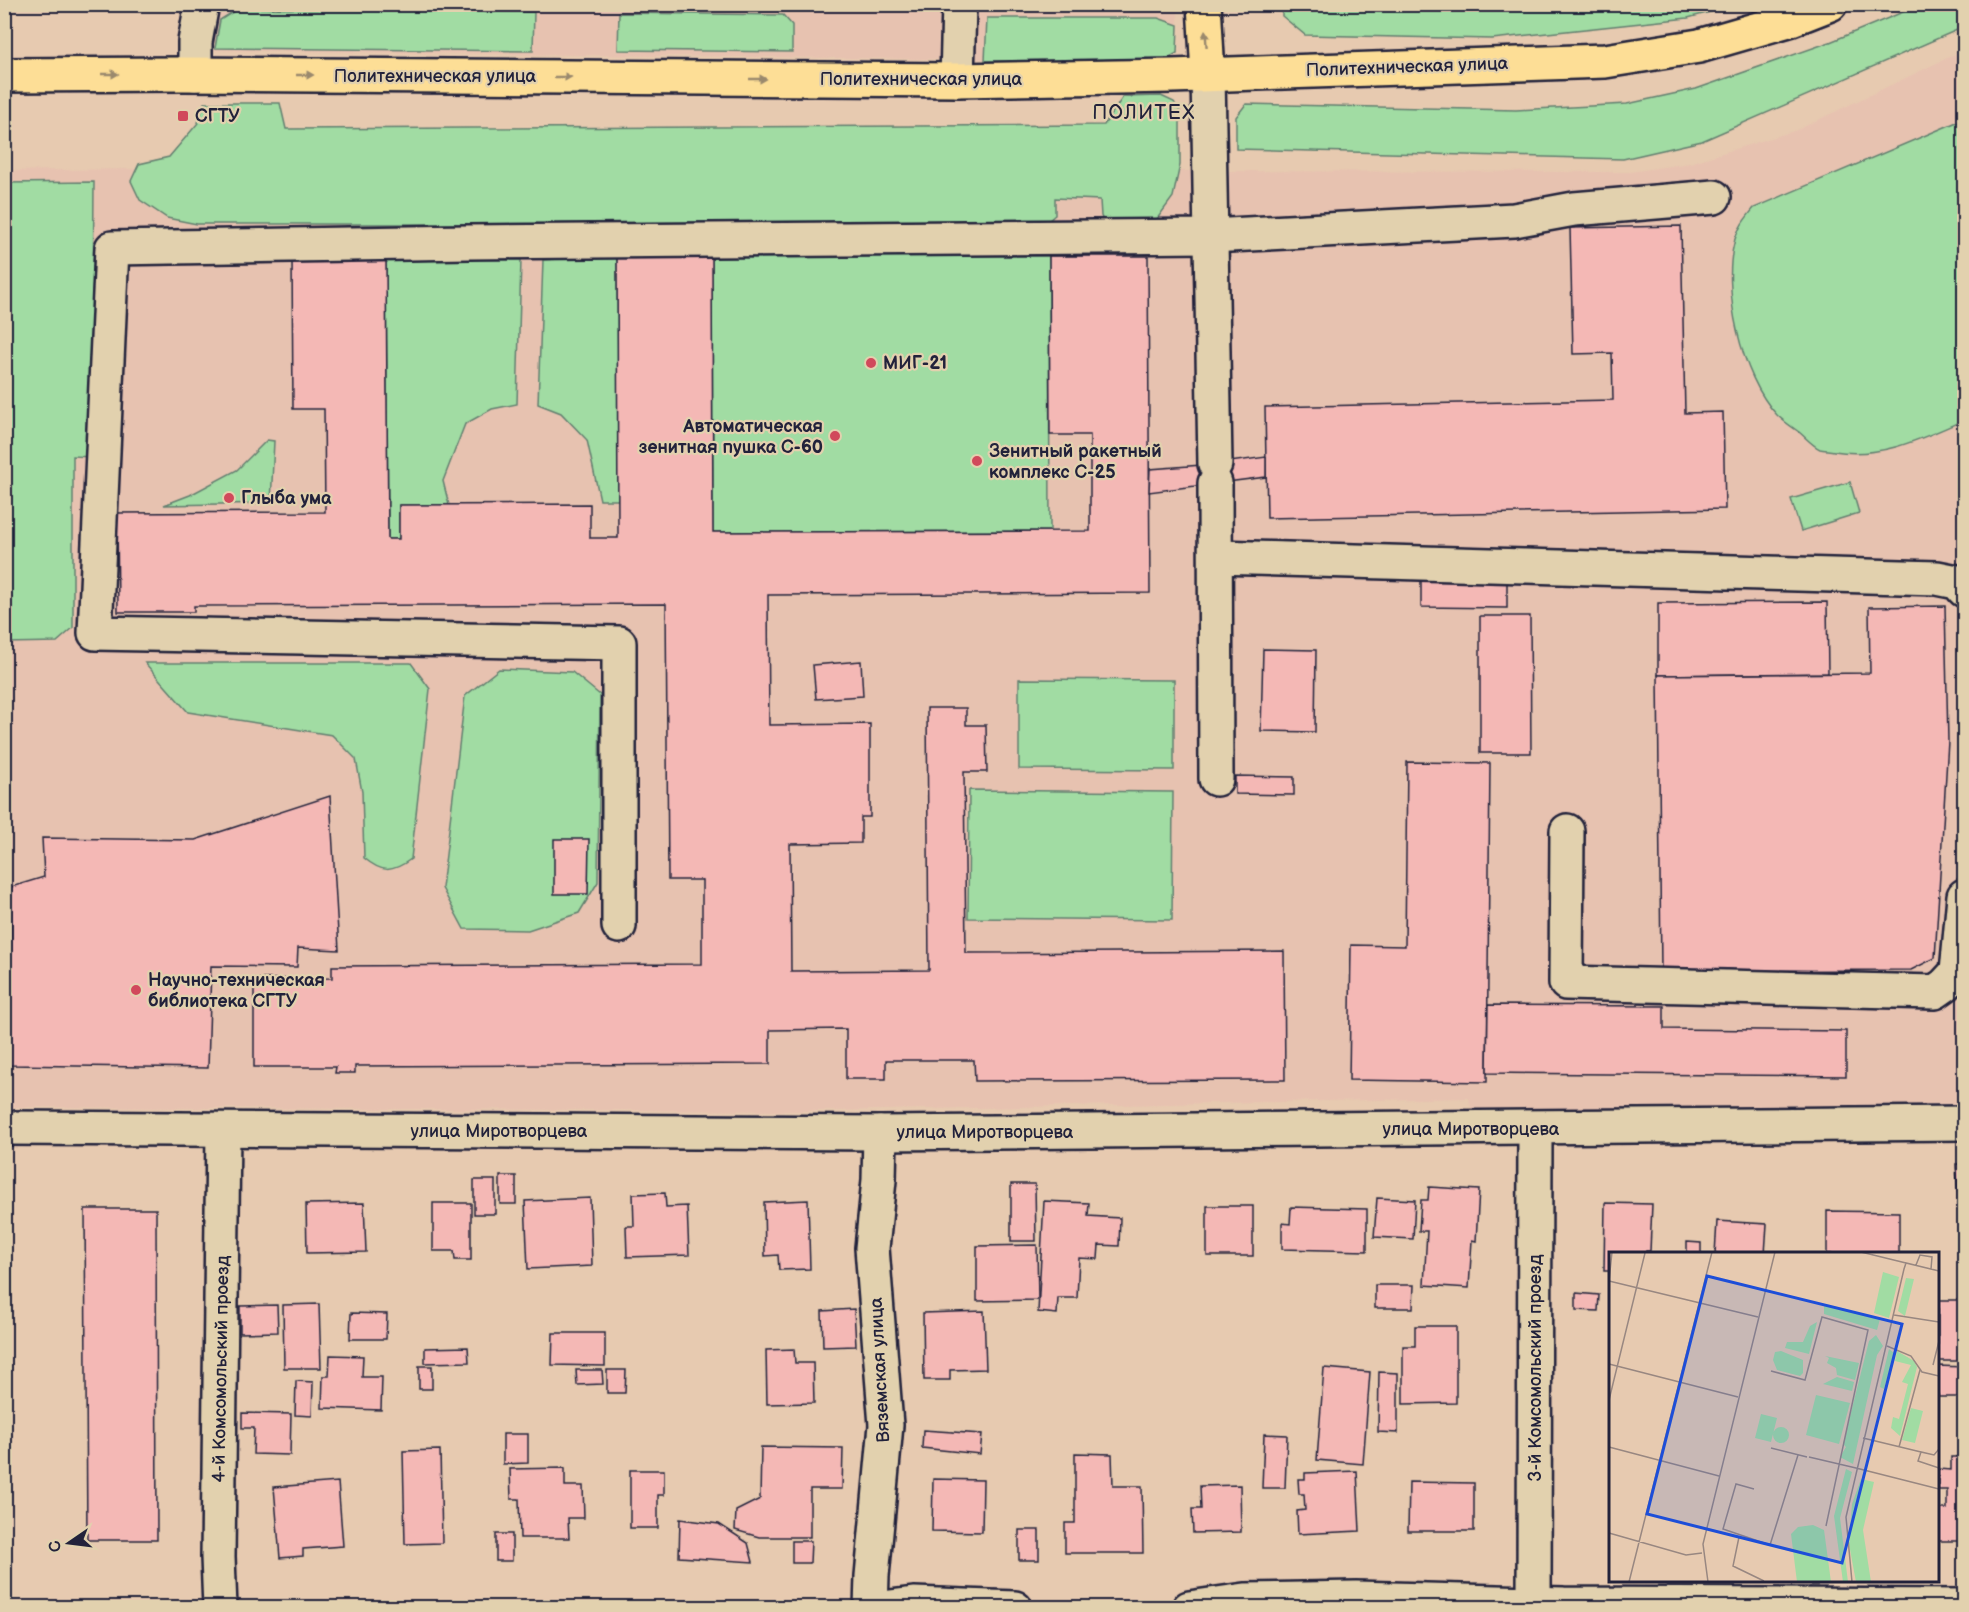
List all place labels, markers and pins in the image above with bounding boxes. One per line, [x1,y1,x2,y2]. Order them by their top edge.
place label: СГТУ [195,106,240,127]
marker: СГТУ [176,109,190,123]
place label: МИГ-21 [883,353,947,374]
marker: МИГ-21 [864,356,878,370]
place label: Автоматическая зенитная пушка С-60 [639,416,823,458]
marker: Автоматическая зенитная пушка С-60 [828,429,842,443]
place label: Зенитный ракетный комплекс С-25 [989,441,1162,483]
marker: Зенитный ракетный комплекс С-25 [970,454,984,468]
place label: Глыба ума [241,488,332,509]
marker: Глыба ума [222,491,236,505]
place label: Научно-техническая библиотека СГТУ [148,970,325,1012]
marker: Научно-техническая библиотека СГТУ [129,983,143,997]

